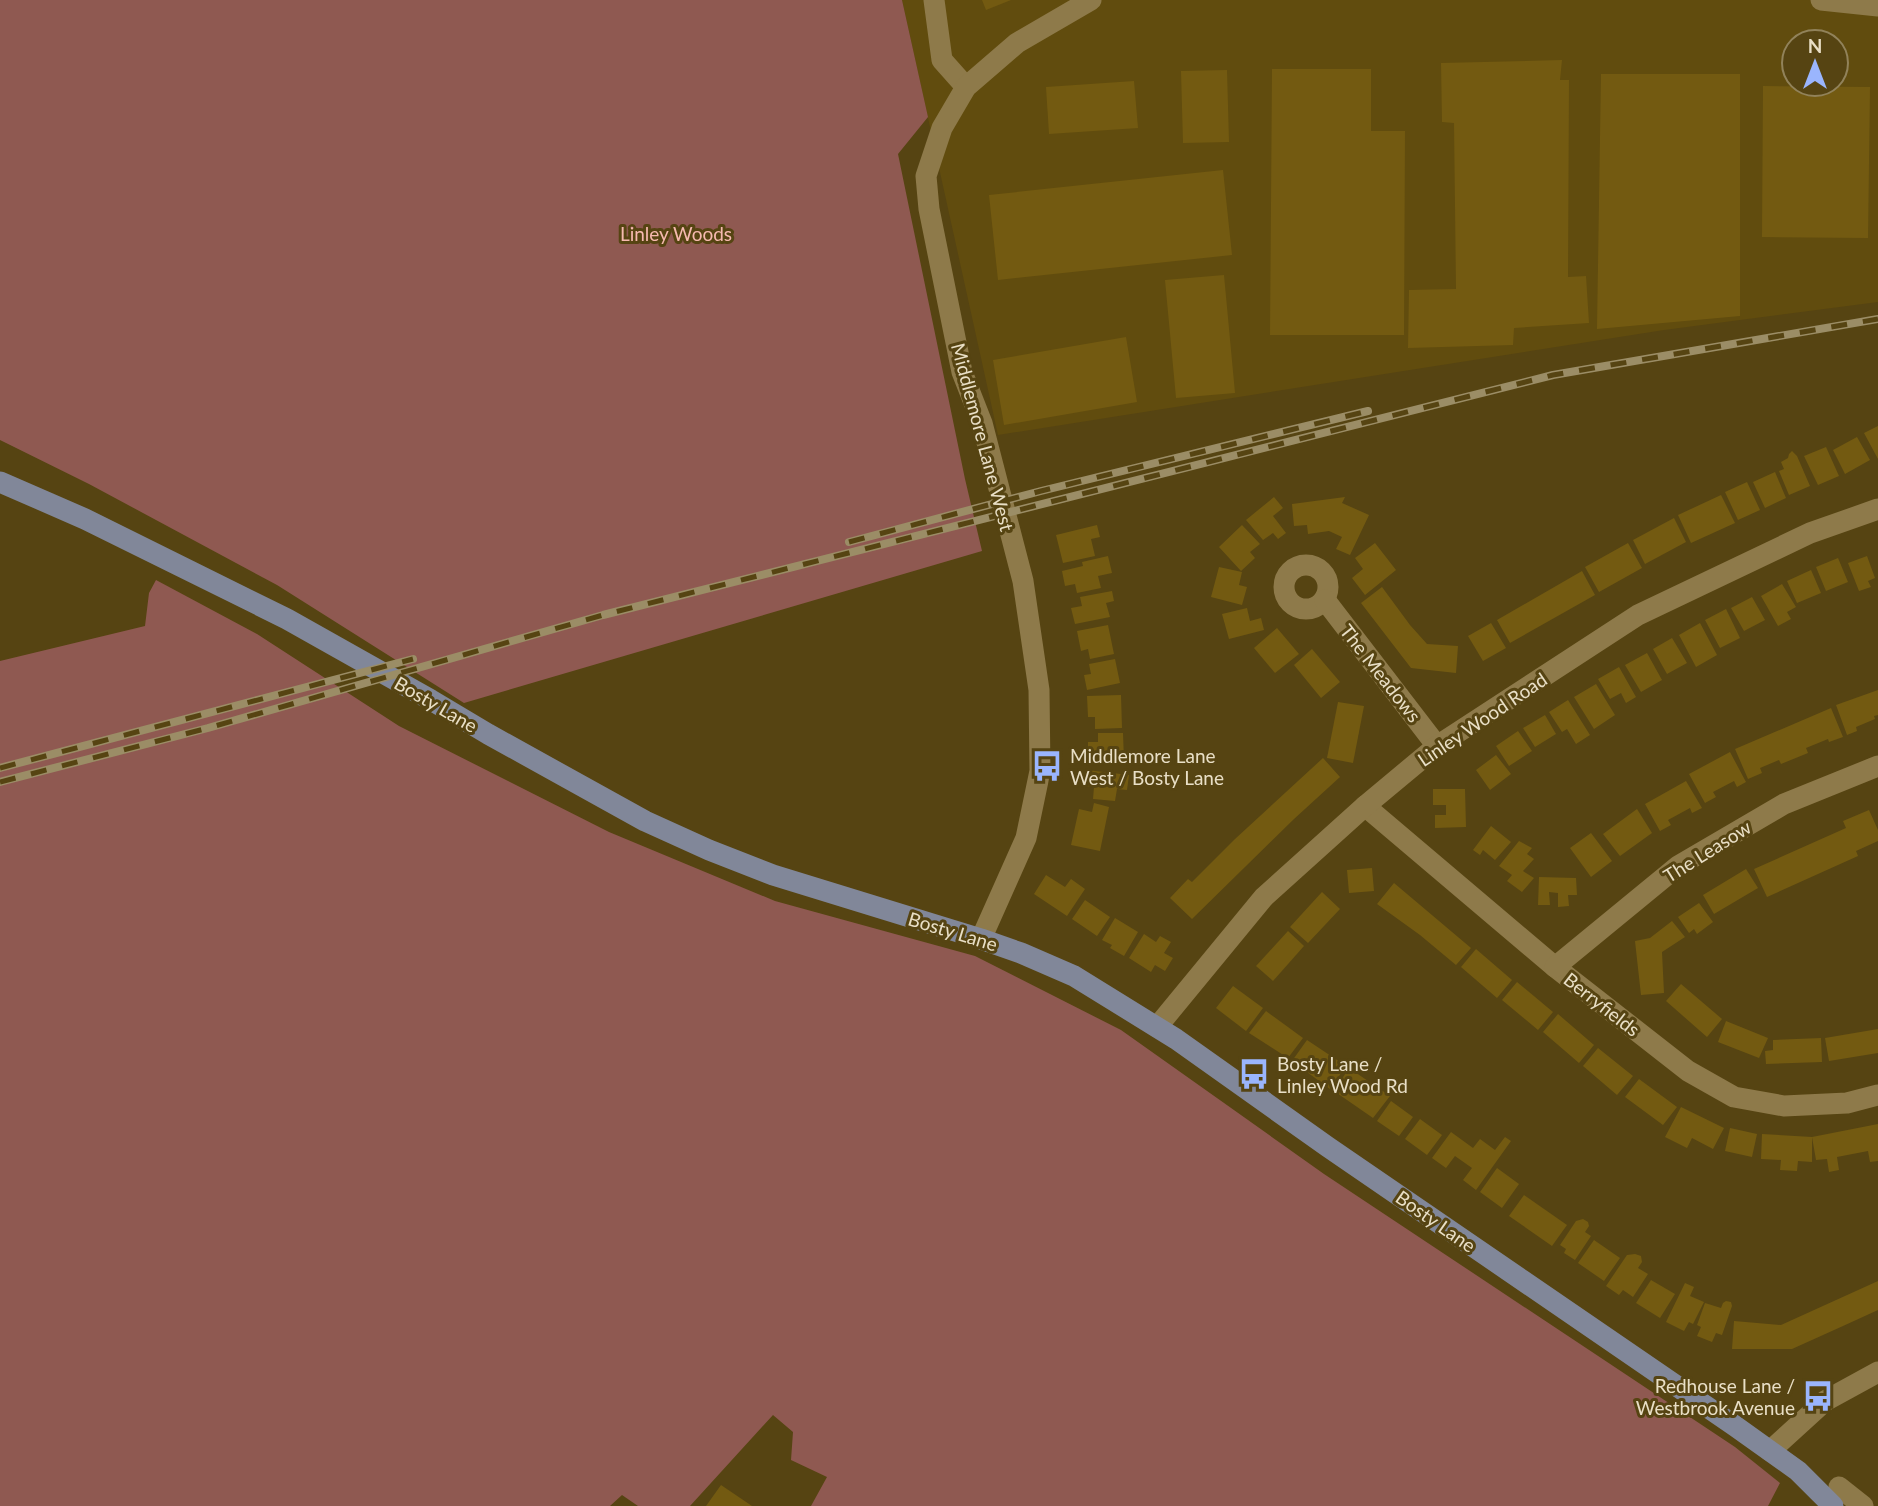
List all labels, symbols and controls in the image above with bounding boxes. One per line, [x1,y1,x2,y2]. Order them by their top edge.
north arrow [1780,28,1850,98]
text: N [1808,34,1822,57]
park label: Linley Woods [620,222,732,245]
street label: Middlemore Lane West [947,340,1019,534]
street label: The Meadows [1336,620,1426,726]
street label: Linley Wood Road [1413,667,1551,771]
street label: Bosty Lane [390,671,482,737]
place label: Middlemore Lane West / Bosty Lane [1070,744,1224,789]
bus stop icon: Middlemore Lane West / Bosty Lane [1030,749,1064,783]
street label: The Leasow [1659,815,1755,887]
street label: Bosty Lane [906,907,1000,955]
street label: Berryfields [1559,967,1645,1041]
place label: Bosty Lane / Linley Wood Rd [1277,1052,1408,1097]
bus stop icon: Bosty Lane / Linley Wood Rd [1237,1057,1271,1091]
street label: Bosty Lane [1392,1185,1480,1257]
place label: Redhouse Lane / Westbrook Avenue [1636,1374,1795,1419]
bus stop icon: Redhouse Lane / Westbrook Avenue [1801,1379,1835,1413]

